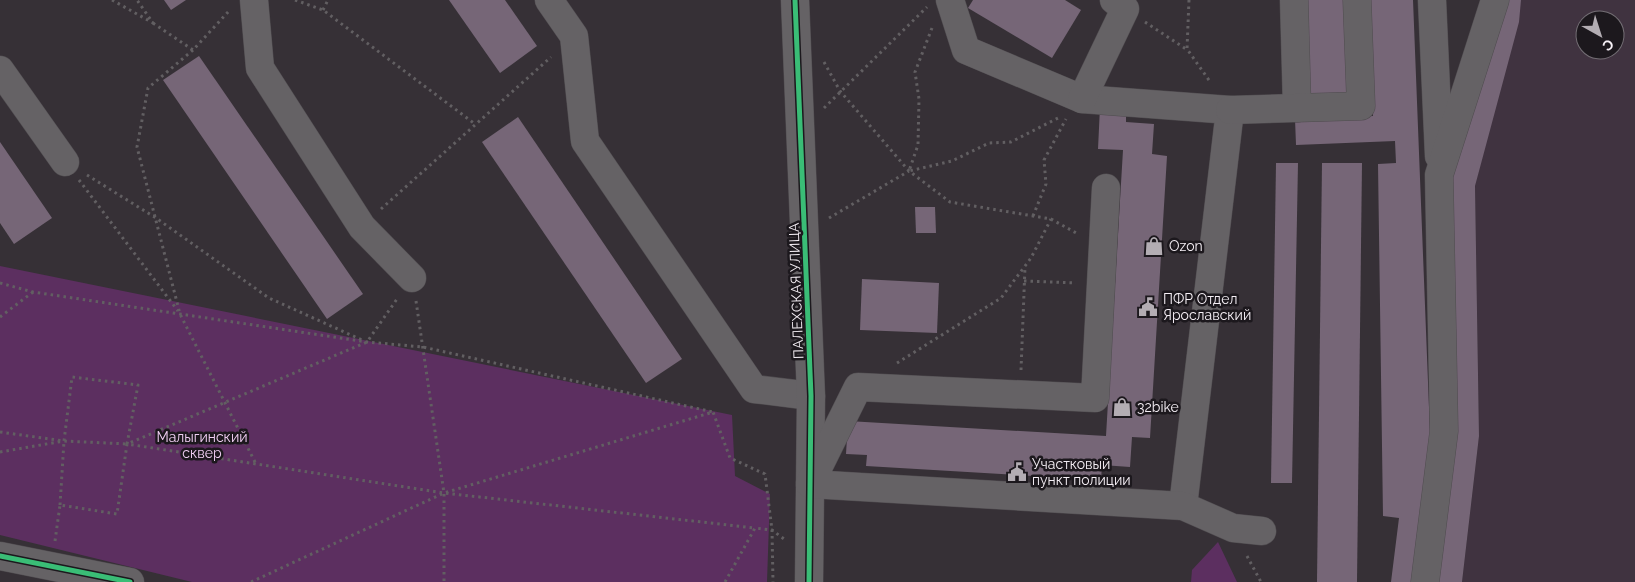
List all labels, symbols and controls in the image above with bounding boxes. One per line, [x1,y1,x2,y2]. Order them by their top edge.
north arrow [1575,10,1625,60]
text: С [1599,36,1617,55]
street label: ПАЛЕХСКАЯ УЛИЦА [786,222,806,360]
shop icon: Ozon [1143,235,1165,257]
place label: Ozon [1169,238,1203,254]
place label: ПФР Отдел Ярославский [1163,291,1251,323]
public building icon: ПФР Отдел Ярославский [1137,296,1159,318]
shop icon: 32bike [1111,396,1133,418]
place label: 32bike [1137,399,1179,415]
park label: Малыгинский сквер [156,429,248,461]
place label: Участковый пункт полиции [1032,456,1131,488]
public building icon: Участковый пункт полиции [1006,461,1028,483]

